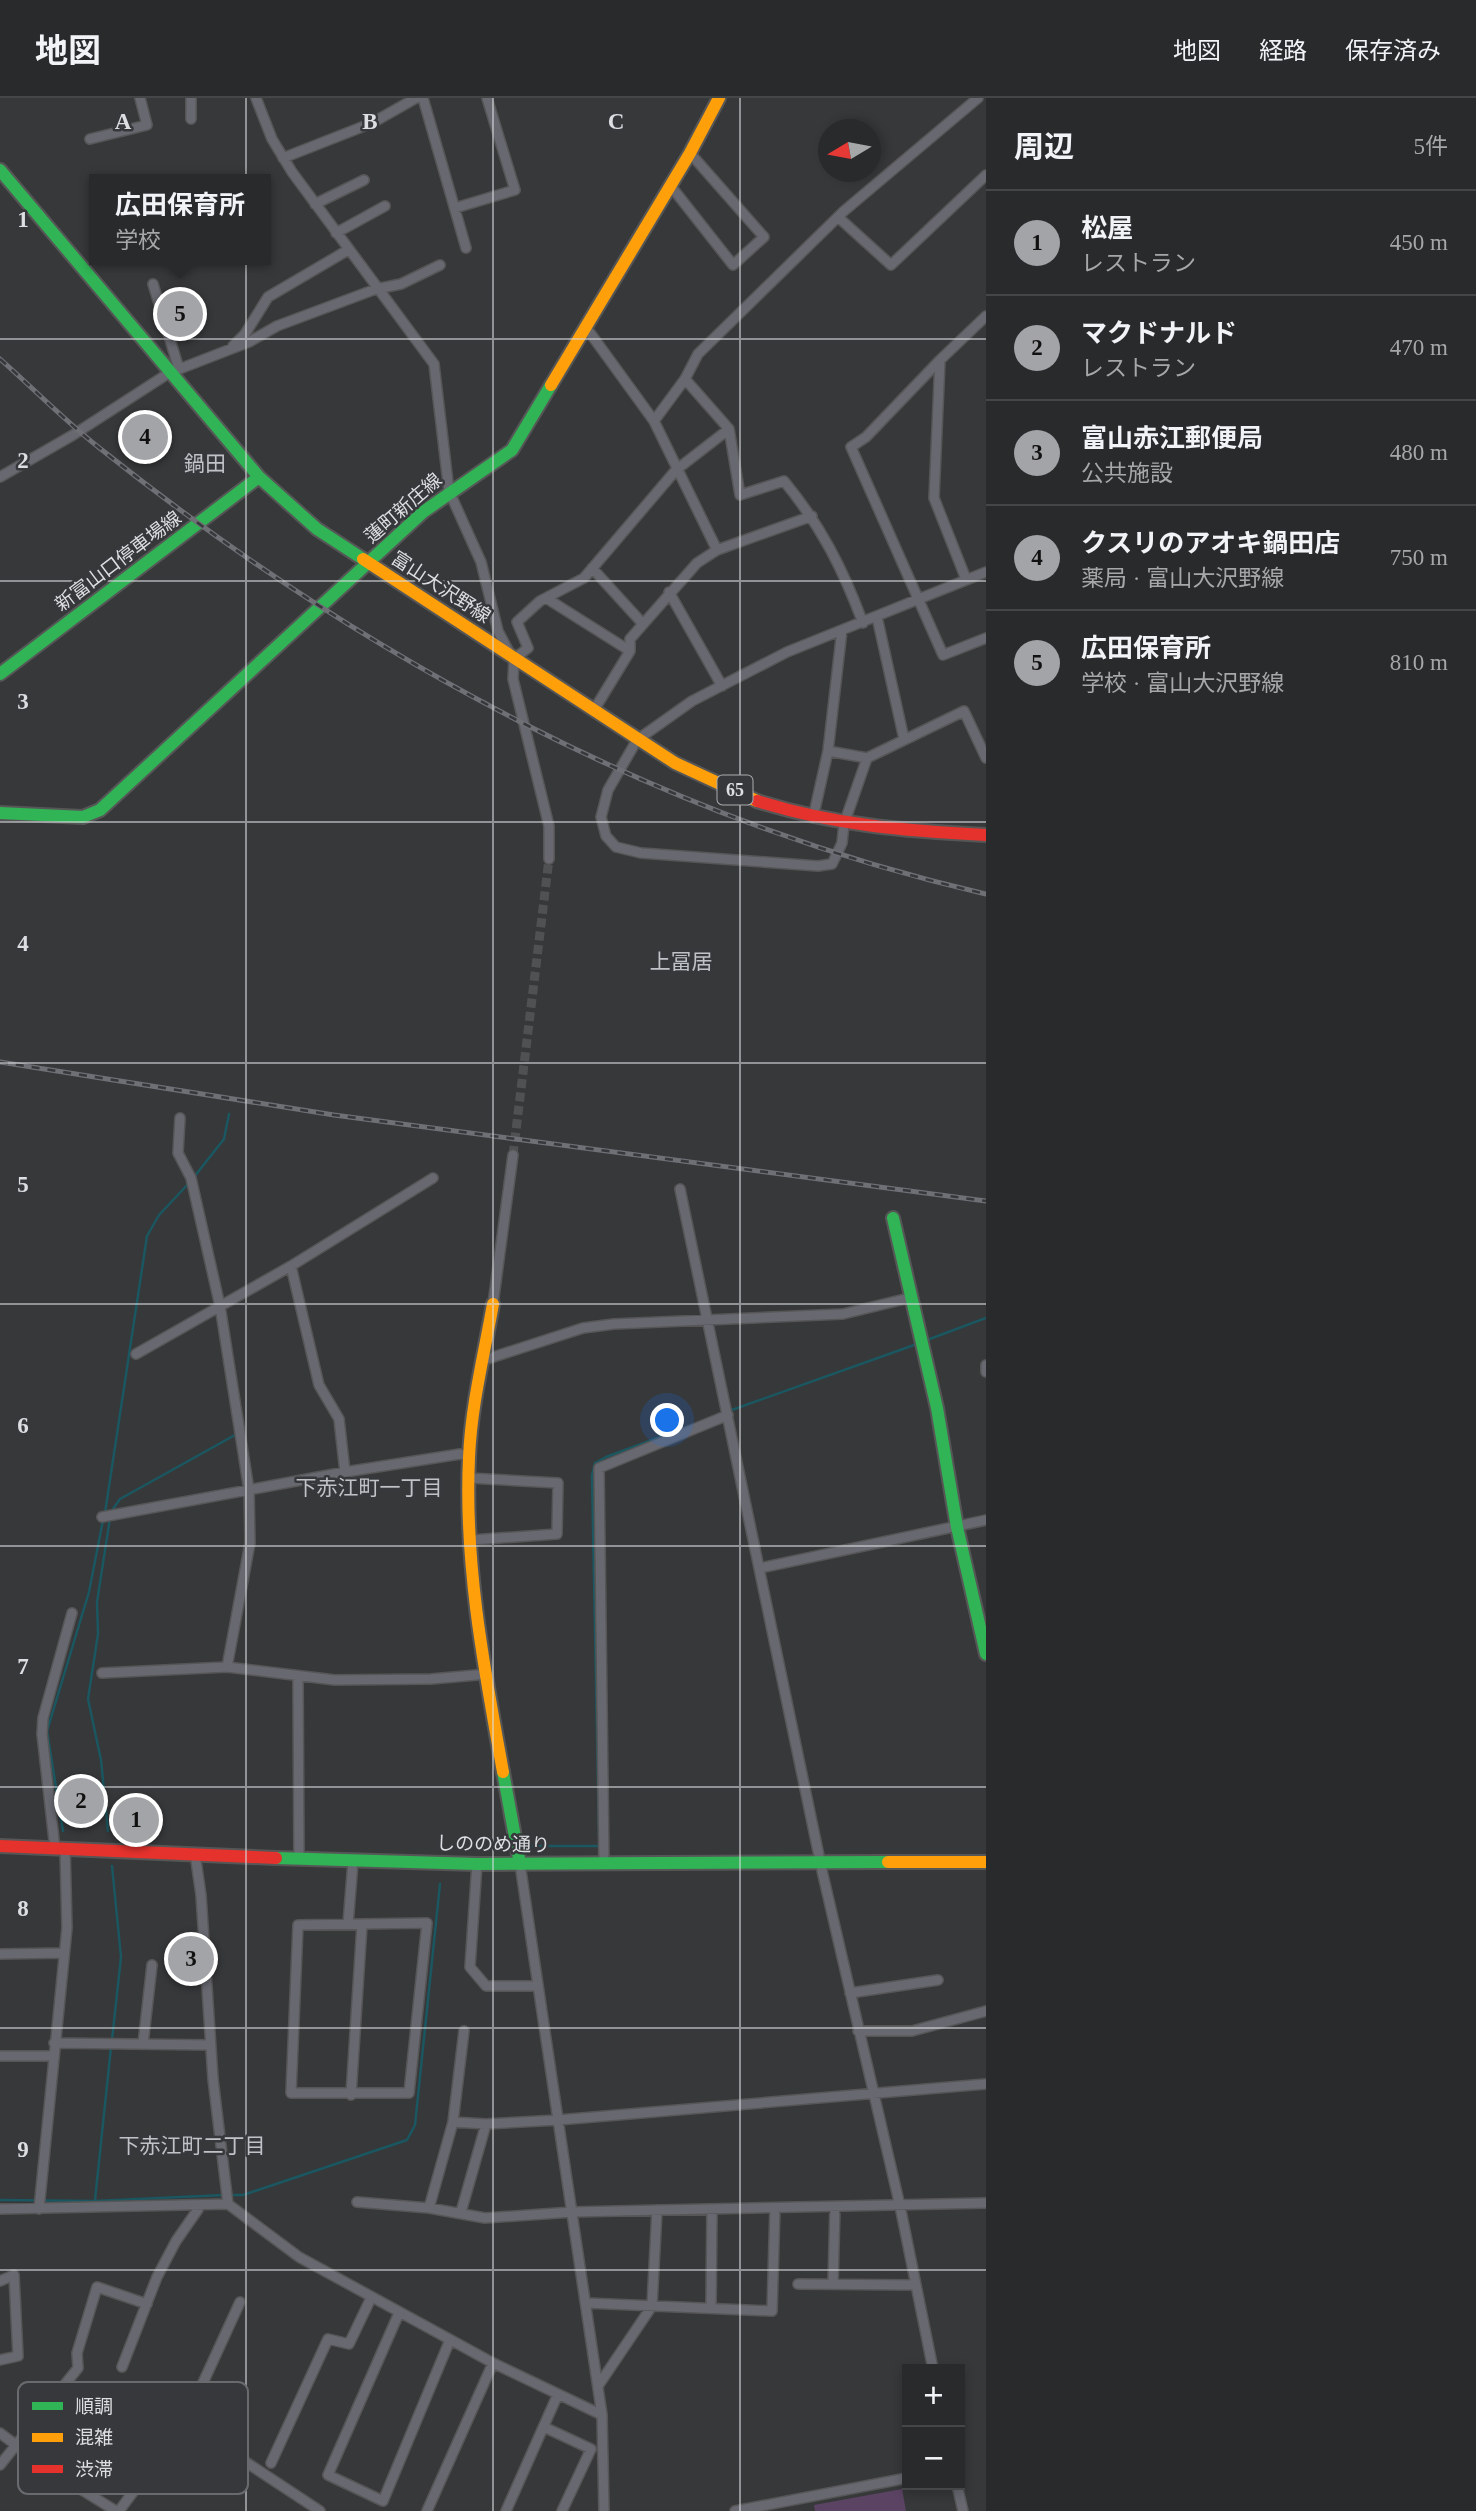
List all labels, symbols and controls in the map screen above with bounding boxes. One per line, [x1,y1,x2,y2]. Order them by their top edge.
text: 地図 [35,33,101,69]
text: 地図 [1173,38,1221,64]
text: 経路 [1259,38,1307,64]
text: 保存済み [1345,38,1441,64]
text: A [115,109,132,134]
text: B [362,109,378,134]
text: C [608,109,624,134]
north arrow [818,119,881,182]
text: 周辺 [1014,130,1074,163]
text: 5件 [1414,134,1448,159]
popup [89,174,271,265]
text: 広田保育所 [115,191,245,220]
text: 1 [17,207,29,232]
text: 松屋 [1081,214,1133,243]
text: 学校 [115,228,161,253]
text: 1 [1031,230,1043,255]
text: 450 m [1390,230,1448,255]
text: レストラン [1081,251,1196,276]
pin: 5 [157,288,203,340]
text: マクドナルド [1081,319,1237,348]
text: 2 [1031,335,1043,360]
text: 470 m [1390,335,1448,360]
text: レストラン [1081,356,1196,381]
pin: 4 [122,411,168,463]
text: 富山赤江郵便局 [1081,424,1263,453]
text: 3 [1031,440,1043,465]
text: 480 m [1390,440,1448,465]
text: 2 [17,448,29,473]
district label: 鍋田 [184,452,226,476]
text: 公共施設 [1081,461,1173,486]
street label: 蓮町新庄線 [360,469,446,547]
street label: 新富山口停車場線 [51,507,185,615]
text: クスリのアオキ鍋田店 [1081,529,1340,558]
text: 4 [1031,545,1043,570]
text: 750 m [1390,545,1448,570]
street label: 富山大沢野線 [387,547,495,627]
text: 薬局 · 富山大沢野線 [1081,566,1284,591]
text: 広田保育所 [1081,634,1211,663]
text: 5 [1031,650,1043,675]
text: 810 m [1390,650,1448,675]
text: 学校 · 富山大沢野線 [1081,671,1284,696]
text: 3 [17,689,29,714]
road number: 65 [718,776,752,804]
text: 4 [17,931,29,956]
district label: 上冨居 [650,950,713,974]
text: 5 [17,1172,29,1197]
your location [650,1403,684,1437]
text: 6 [17,1413,29,1438]
district label: 下赤江町一丁目 [296,1476,443,1500]
text: 7 [17,1654,29,1679]
pin: 2 [58,1775,104,1827]
pin: 1 [113,1794,159,1846]
street label: しののめ通り [436,1833,550,1855]
text: 8 [17,1896,29,1921]
pin: 3 [168,1933,214,1985]
district label: 下赤江町二丁目 [119,2134,266,2158]
text: 9 [17,2137,29,2162]
map controls [902,2364,965,2490]
button: + [902,2364,965,2427]
legend [18,2382,248,2494]
text: 順調 [75,2396,113,2417]
text: 混雑 [75,2427,113,2448]
button: − [902,2427,965,2490]
text: 渋滞 [75,2459,113,2480]

